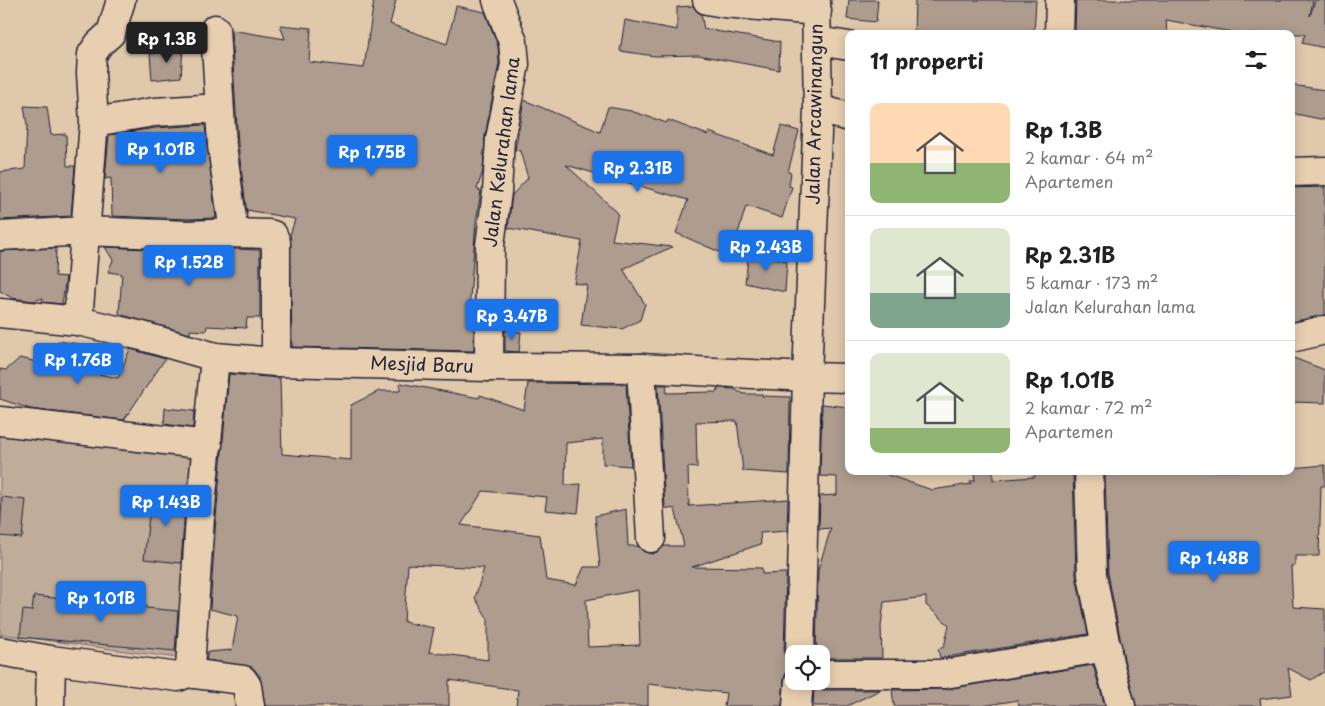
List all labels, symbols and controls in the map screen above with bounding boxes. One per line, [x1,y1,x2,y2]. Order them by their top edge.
pin: Rp 1.3B [121,22,213,64]
street label: Jalan Arcawinangun [798,23,829,205]
text: Rp 1.3B [137,26,197,50]
text: 11 properti [870,44,984,76]
icon: filters [1242,46,1270,74]
street label: Jalan Kelurahan lama [475,54,526,248]
text: Rp 1.3B [1025,113,1102,145]
icon: home [910,123,970,183]
pin: Rp 1.01B [109,132,213,174]
pin: Rp 1.75B [320,134,424,177]
text: Rp 1.01B [127,136,195,160]
text: Rp 1.75B [338,139,406,163]
text: 2 kamar · 64 m² [1025,145,1153,169]
pin: Rp 2.31B [586,150,690,193]
text: Rp 2.31B [604,155,672,179]
text: Apartemen [1025,169,1114,193]
pin: Rp 2.43B [714,230,818,272]
text: Rp 2.43B [730,234,802,258]
text: Rp 2.31B [1025,238,1116,270]
pin: Rp 1.52B [137,244,241,287]
icon: home [910,248,970,308]
text: Rp 1.52B [154,249,224,273]
text: 5 kamar · 173 m² [1025,270,1158,294]
text: Jalan Kelurahan lama [1025,294,1195,318]
pin: Rp 3.47B [460,298,564,341]
text: Rp 3.47B [476,303,548,327]
pin: Rp 1.76B [26,342,130,385]
text: Rp 1.76B [44,347,112,371]
street label: Mesjid Baru [370,348,474,379]
text: Rp 1.01B [1025,363,1115,395]
icon: home [910,373,970,433]
text: 2 kamar · 72 m² [1025,395,1152,419]
text: Apartemen [1025,419,1114,443]
pin: Rp 1.43B [114,484,218,527]
text: Rp 1.43B [131,489,201,513]
pin: Rp 1.48B [1162,540,1266,583]
text: Rp 1.48B [1179,545,1249,569]
pin: Rp 1.01B [49,580,153,623]
text: Rp 1.01B [67,585,135,609]
map controls [785,645,830,690]
button: locate [785,645,830,690]

